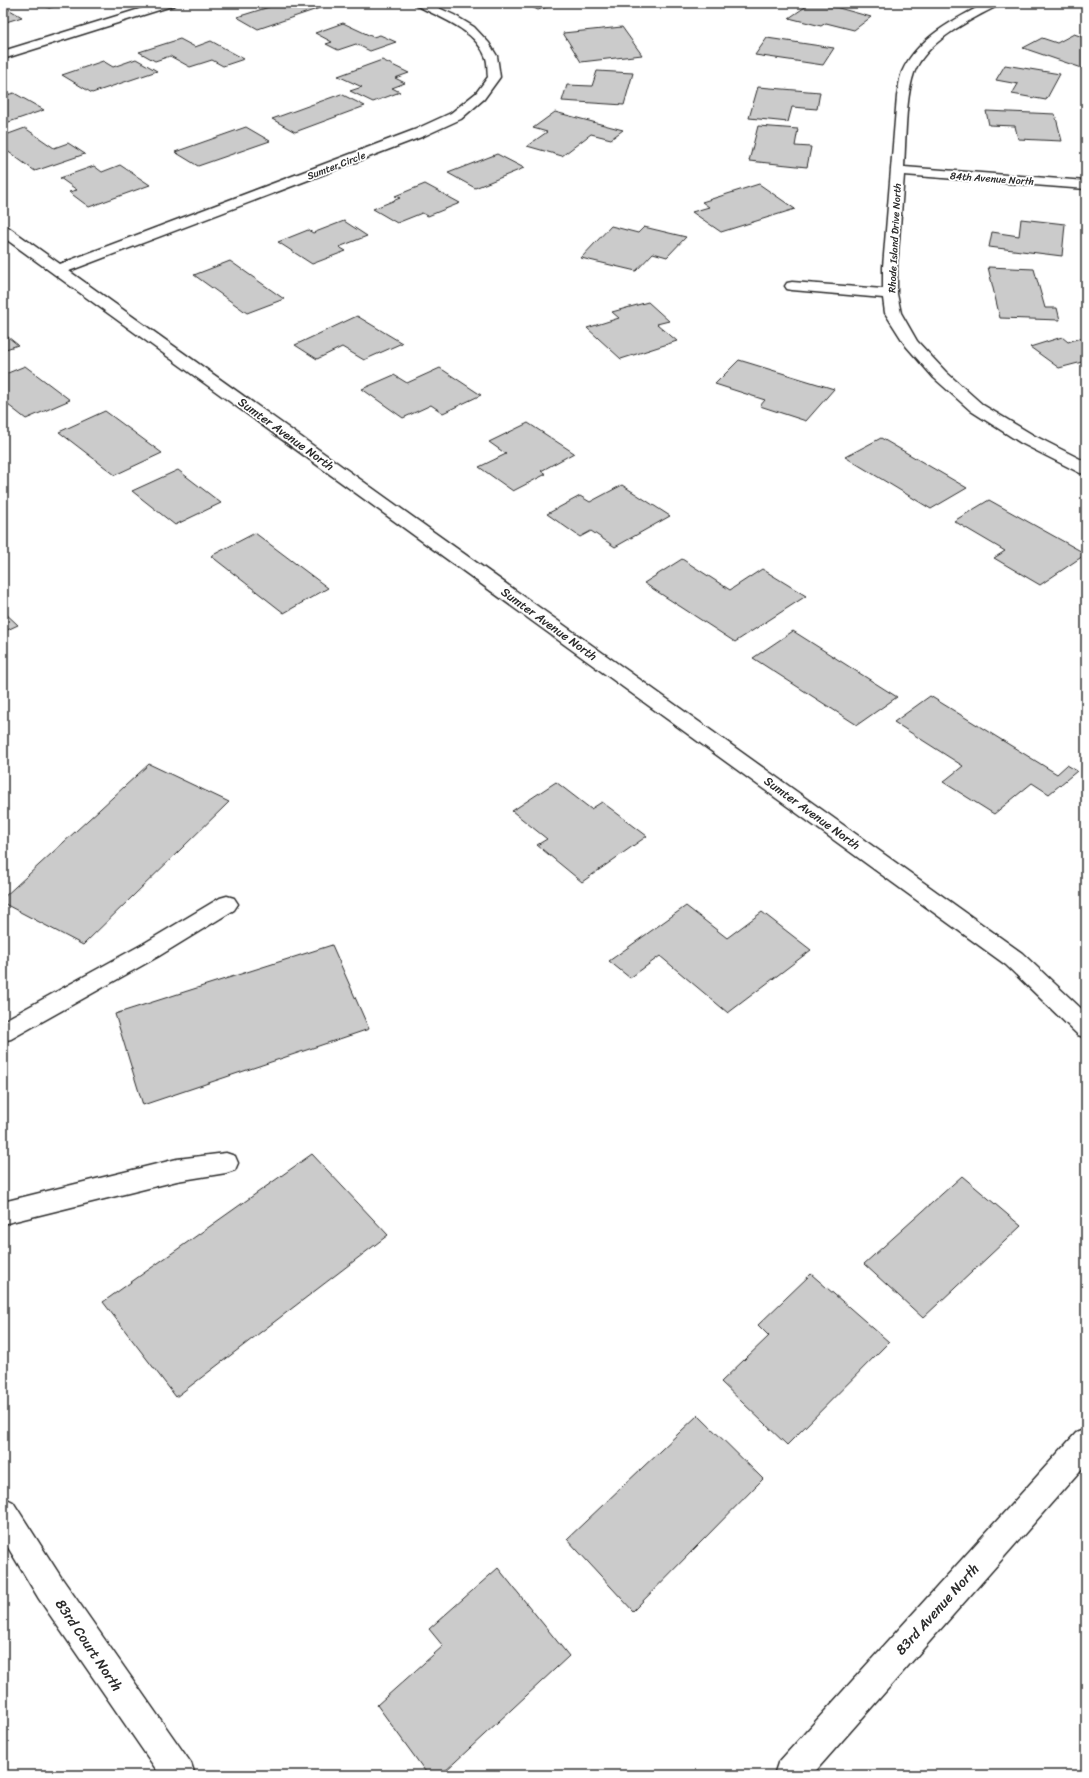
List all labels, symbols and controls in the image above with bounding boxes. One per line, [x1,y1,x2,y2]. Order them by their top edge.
street label: Sumter Circle [304,146,368,185]
street label: 84th Avenue North [949,167,1035,191]
street label: Rhode Island Drive North [883,183,907,293]
street label: Sumter Avenue North [233,391,339,477]
street label: Sumter Avenue North [496,581,602,667]
street label: Sumter Avenue North [759,770,865,856]
street label: 83rd Avenue North [889,1558,986,1661]
street label: 83rd Court North [48,1594,129,1697]

